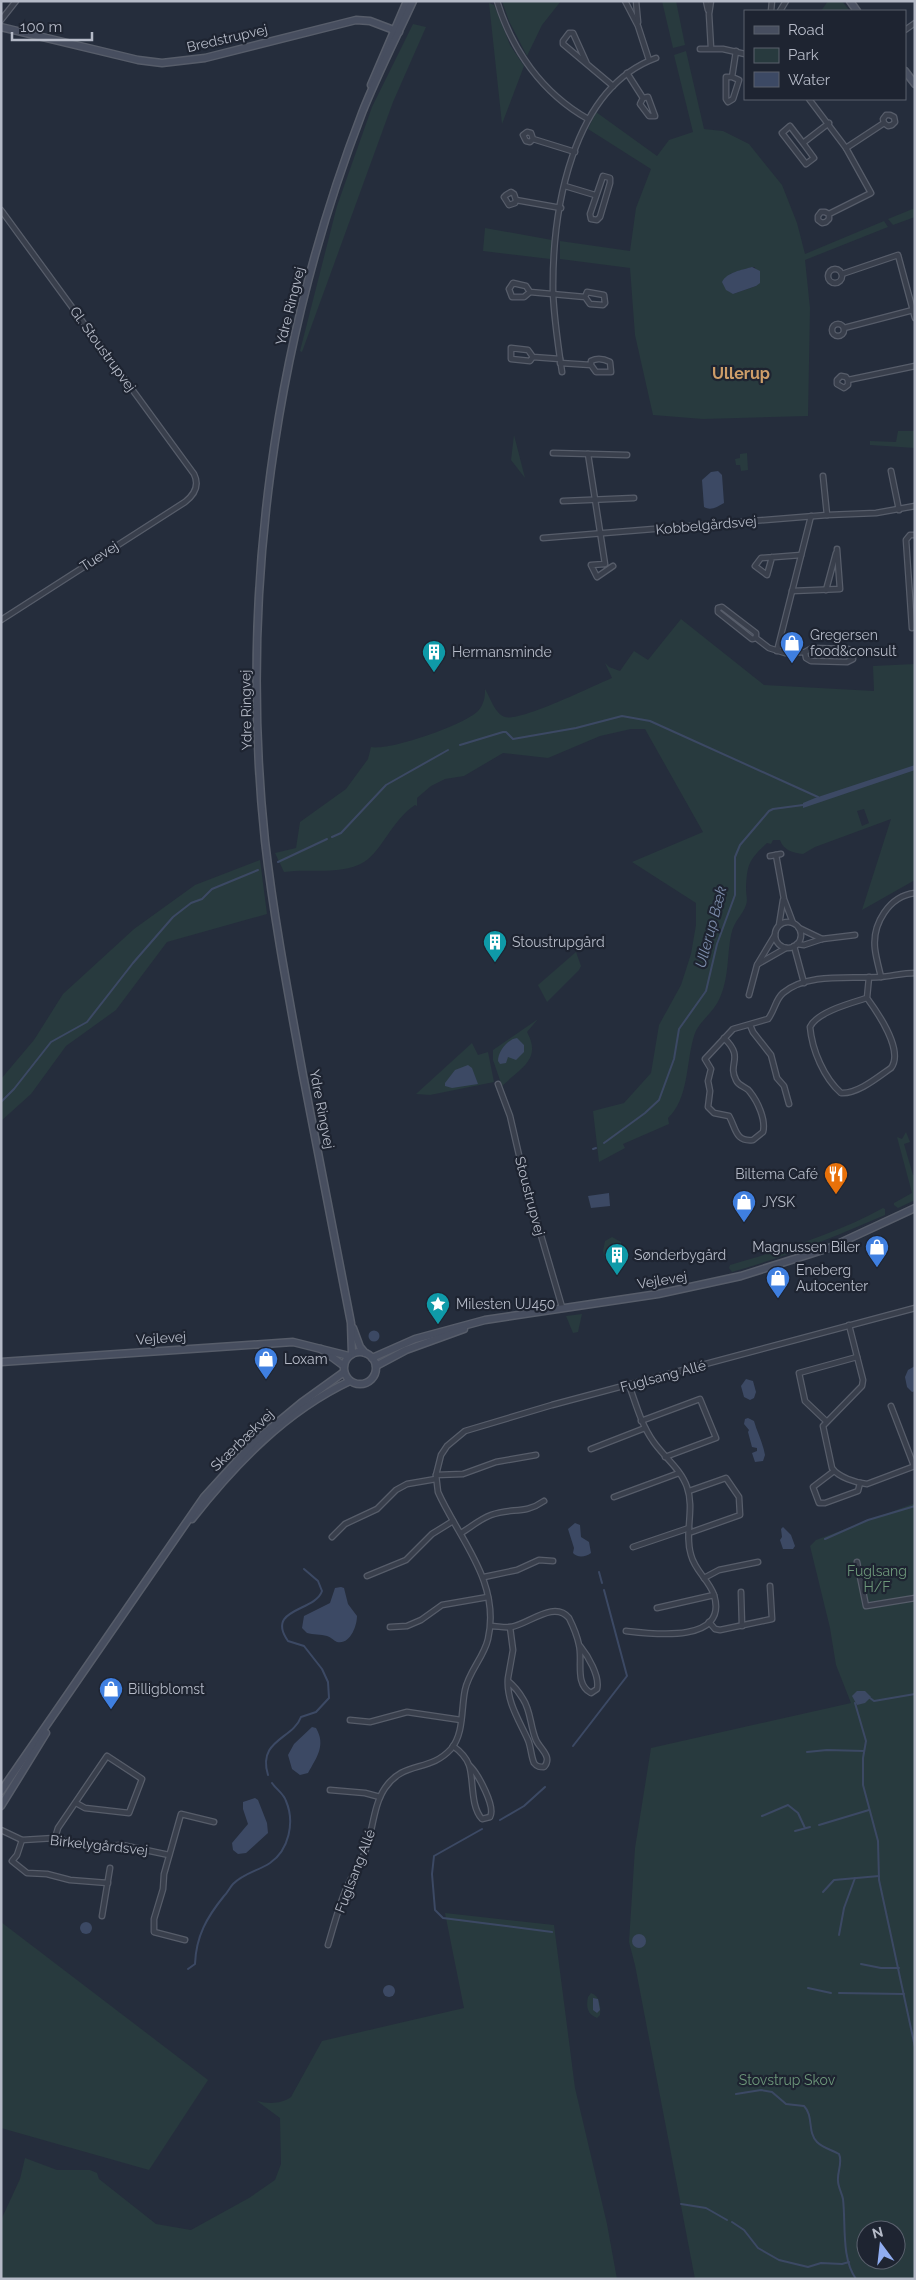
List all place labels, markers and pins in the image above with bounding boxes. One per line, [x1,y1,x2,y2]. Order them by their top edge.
place label: Gregersen food&consult [810,627,897,659]
shop icon: Gregersen food&consult [779,630,805,664]
building icon: Hermansminde [421,639,447,673]
place label: Hermansminde [452,644,552,660]
building icon: Stoustrupgård [482,929,508,963]
place label: Stoustrupgård [512,934,605,950]
restaurant icon: Biltema Café [823,1161,849,1195]
place label: Biltema Café [735,1166,818,1182]
shop icon: JYSK [731,1189,757,1223]
place label: JYSK [762,1194,795,1210]
shop icon: Magnussen Biler [864,1234,890,1268]
place label: Magnussen Biler [752,1239,860,1255]
building icon: Sønderbygård [604,1242,630,1276]
place label: Sønderbygård [634,1247,726,1263]
place label: Eneberg Autocenter [796,1262,868,1294]
shop icon: Eneberg Autocenter [765,1265,791,1299]
place icon: Milesten UJ450 [425,1291,451,1325]
place label: Milesten UJ450 [456,1296,555,1312]
shop icon: Loxam [253,1346,279,1380]
place label: Loxam [284,1351,328,1367]
shop icon: Billigblomst [98,1676,124,1710]
place label: Billigblomst [128,1681,205,1697]

